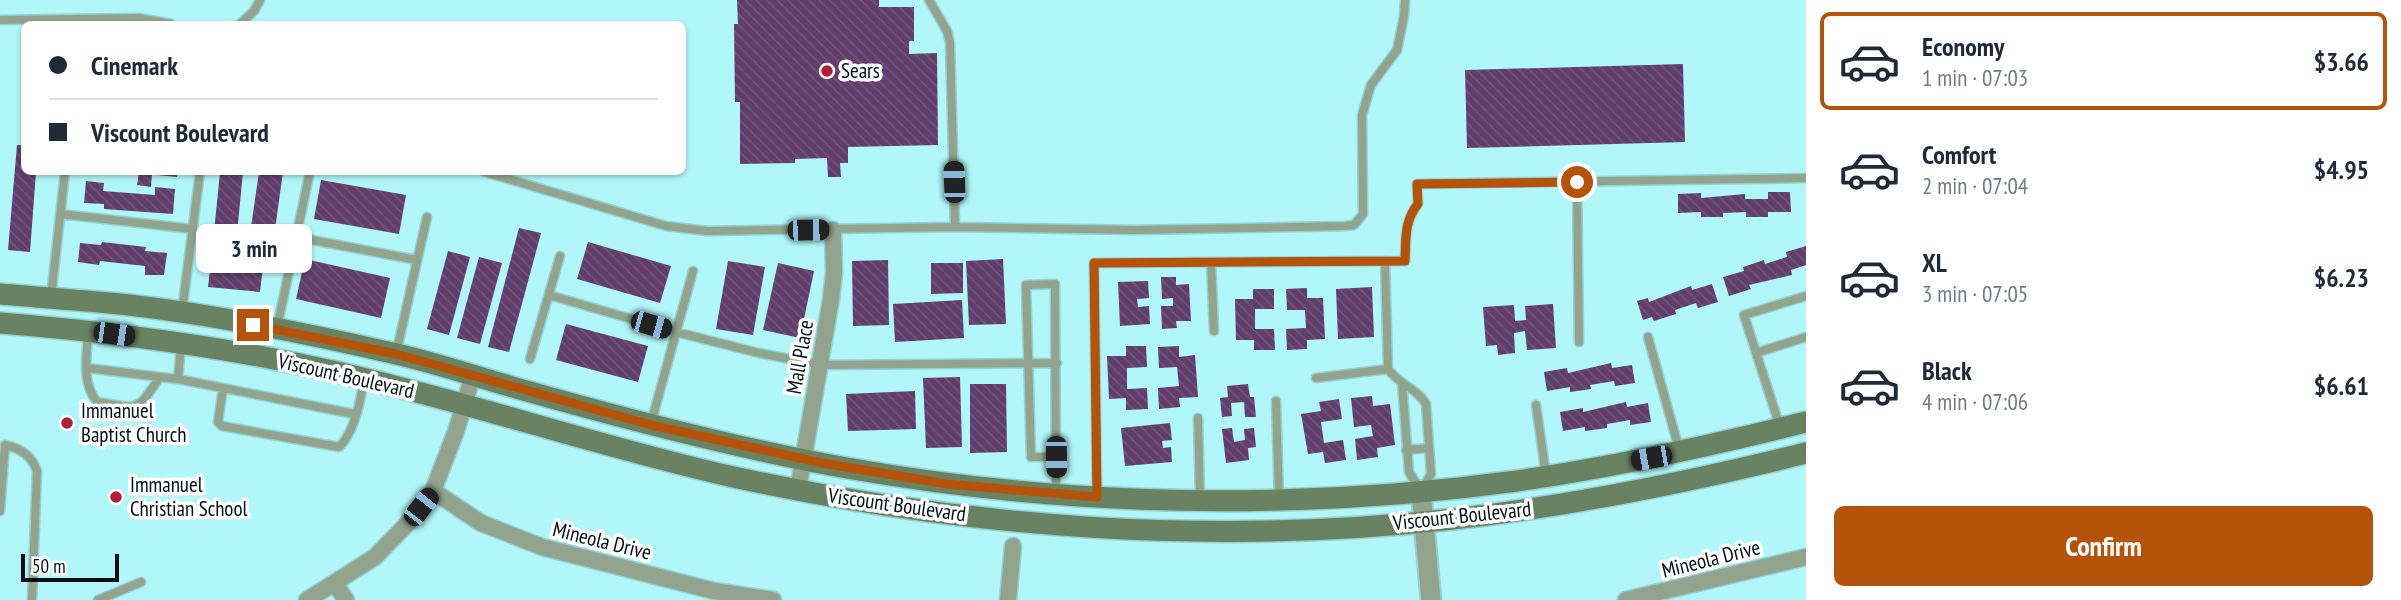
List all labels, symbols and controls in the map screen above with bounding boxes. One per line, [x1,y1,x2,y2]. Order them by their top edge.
icon: car [1838,30,1901,93]
text: Economy [1922,30,2004,63]
text: $3.66 [2314,45,2369,78]
text: Cinemark [91,49,178,82]
place label: Sears [841,57,880,84]
marker: Sears [819,63,835,79]
text: 1 min · 07:03 [1922,63,2028,92]
text: Viscount Boulevard [91,116,269,149]
icon: car [1838,138,1901,201]
text: Comfort [1922,138,1996,171]
text: $4.95 [2314,153,2369,186]
car [943,161,966,203]
route start [1561,166,1593,198]
text: 2 min · 07:04 [1922,171,2028,200]
car [787,219,830,241]
callout: 3 min [195,224,311,272]
text: 3 min [231,234,277,263]
icon: car [1838,246,1901,309]
text: XL [1922,246,1947,279]
text: $6.23 [2314,261,2369,294]
text: 3 min · 07:05 [1922,279,2028,308]
route end [237,309,269,341]
car [628,309,675,341]
street label: Mall Place [780,318,819,396]
car [92,321,137,347]
street label: Viscount Boulevard [274,347,417,404]
icon: car [1838,354,1901,417]
text: Black [1922,354,1972,387]
text: $6.61 [2314,369,2369,402]
text: 4 min · 07:06 [1922,387,2028,416]
place label: Immanuel Baptist Church [81,397,187,448]
marker: Immanuel Baptist Church [59,415,75,431]
car [1046,436,1067,478]
car [1629,444,1674,472]
place label: Immanuel Christian School [130,471,248,522]
street label: Viscount Boulevard [825,481,968,528]
car [400,484,443,530]
marker: Immanuel Christian School [108,489,124,505]
street label: Viscount Boulevard [1391,495,1532,536]
button: Confirm [1834,506,2373,586]
street label: Mineola Drive [550,515,654,566]
street label: Mineola Drive [1659,533,1763,584]
scale bar [21,551,119,583]
text: 50 m [32,554,66,578]

